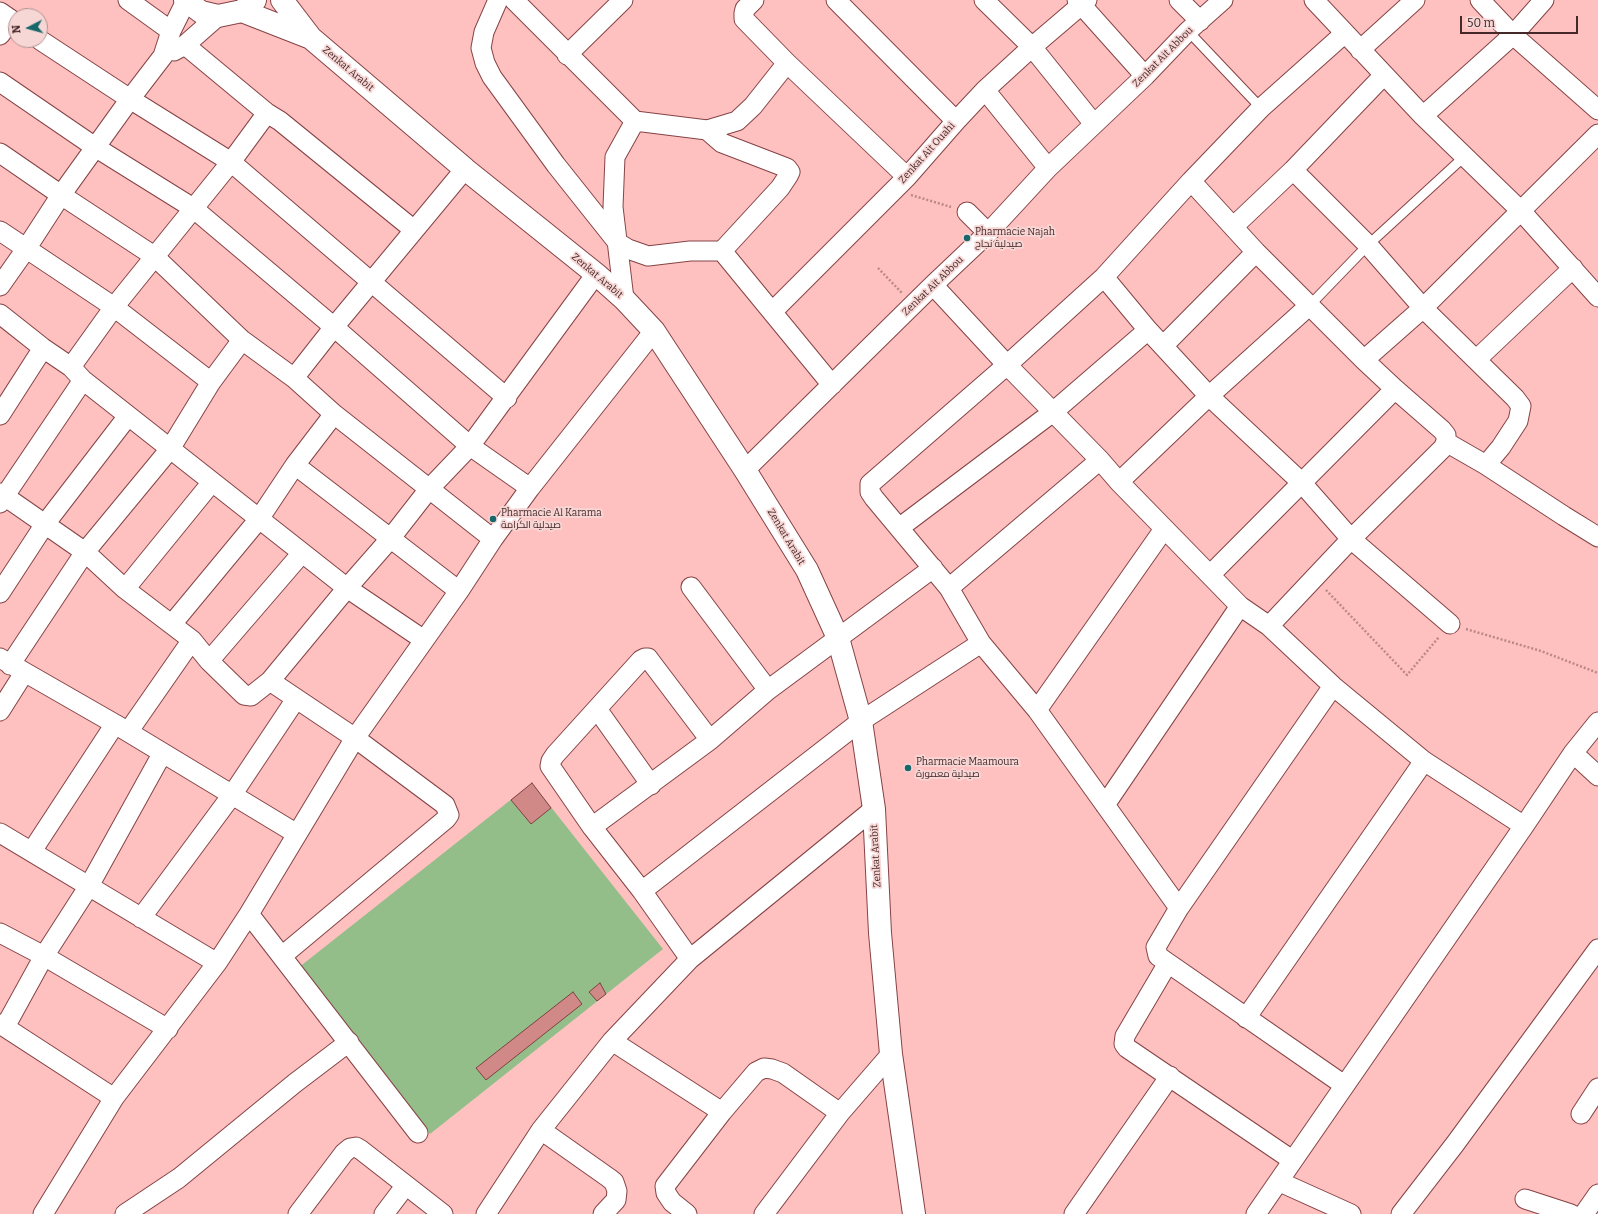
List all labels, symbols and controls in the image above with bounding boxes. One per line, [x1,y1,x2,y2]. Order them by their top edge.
north arrow [8,8,48,48]
scale bar [1462,8,1580,34]
text: 50 m [1467,16,1495,30]
text: N [10,24,23,34]
street label: Zenkat Ait Abbou [1130,24,1196,90]
street label: Zenkat Arabit [320,44,376,94]
street label: Zenkat Ait Ouahi [896,120,958,186]
place label: Pharmacie Najah صيدلية نجاح [975,226,1055,250]
marker: Pharmacie Najah صيدلية نجاح [962,233,972,243]
street label: Zenkat Arabit [569,251,625,301]
street label: Zenkat Ait Abbou [900,254,966,318]
place label: Pharmacie Al Karama صيدلية الكرامة [501,507,602,530]
street label: Zenkat Arabit [765,507,807,567]
marker: Pharmacie Al Karama صيدلية الكرامة [488,514,498,524]
place label: Pharmacie Maamoura صيدلية معمورة [916,756,1019,780]
marker: Pharmacie Maamoura صيدلية معمورة [903,763,913,773]
street label: Zenkat Arabit [868,824,884,888]

